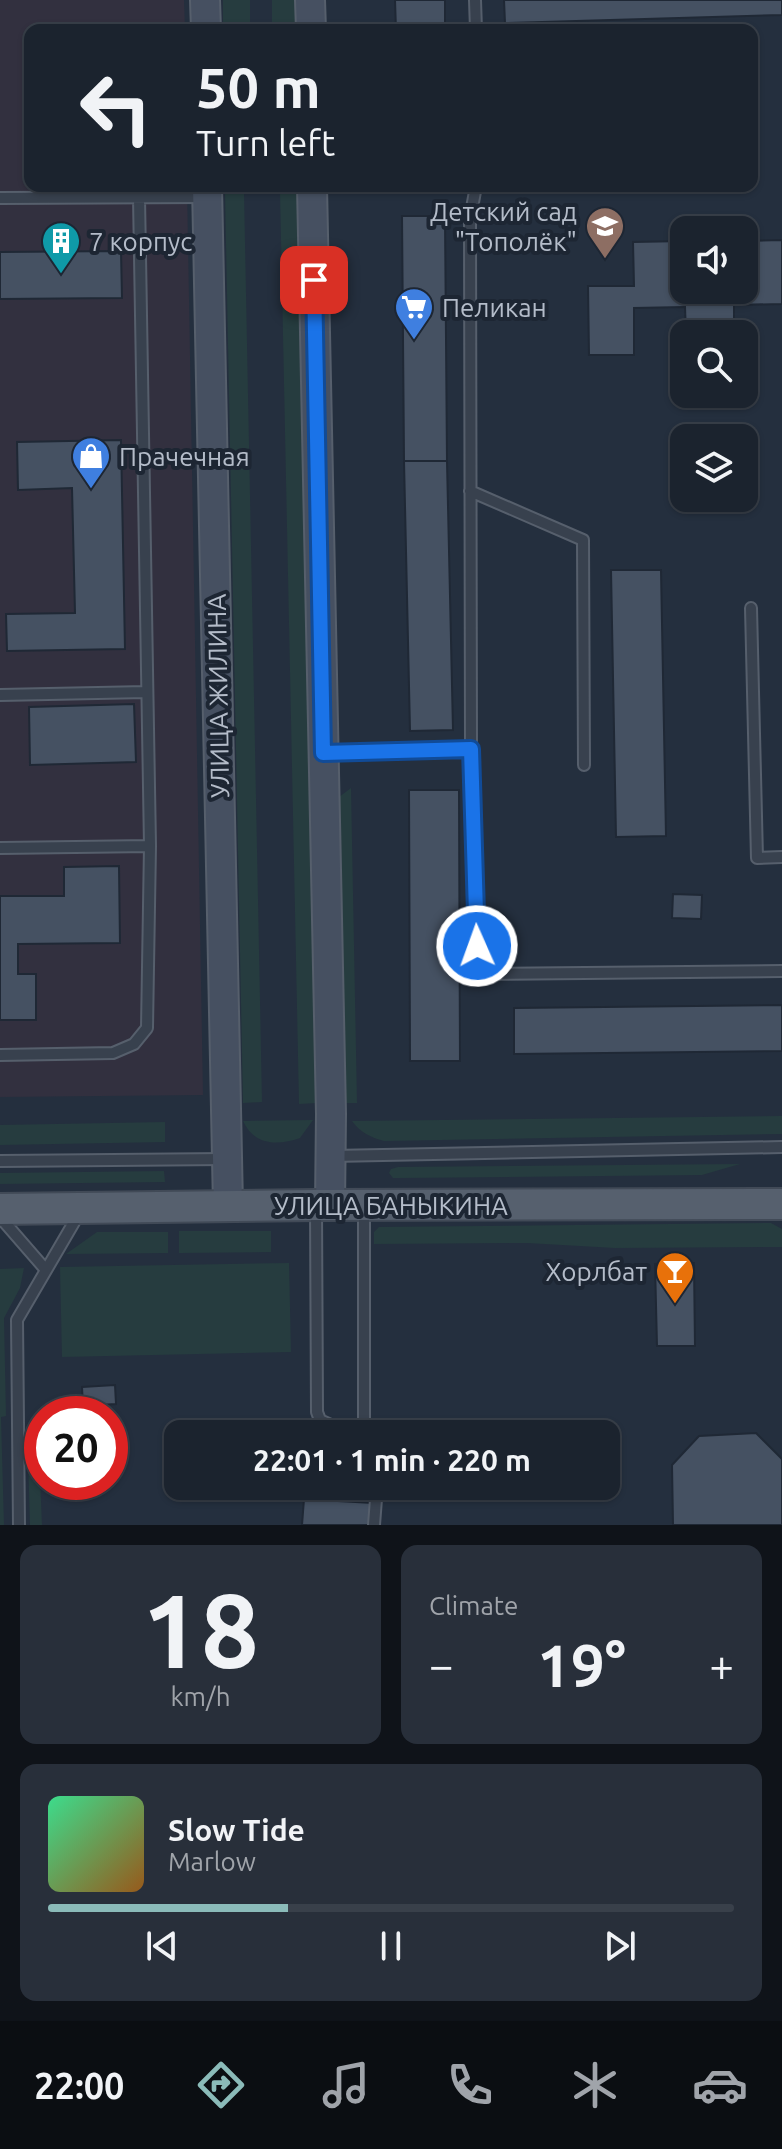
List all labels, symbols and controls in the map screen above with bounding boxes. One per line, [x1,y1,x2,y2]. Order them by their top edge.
icon: left [64,56,168,160]
text: 50 m [196,56,321,119]
text: Turn left [196,122,335,163]
place label: Детский сад "Тополёк" [430,197,577,256]
school or university icon: Детский сад "Тополёк" [584,205,626,260]
map controls [670,216,758,512]
button: sound [670,216,758,304]
building icon: 7 корпус [40,220,82,275]
place label: 7 корпус [89,227,192,256]
pin [280,246,348,314]
icon: arrive [292,258,336,302]
supermarket icon: Пеликан [393,286,435,341]
place label: Пеликан [442,293,547,322]
button: search [670,320,758,408]
button: layers [670,424,758,512]
shop icon: Прачечная [70,435,112,490]
place label: Прачечная [119,442,250,471]
street label: УЛИЦА ЖИЛИНА [202,594,234,798]
position arrow [435,904,519,988]
street label: УЛИЦА БАНЫКИНА [274,1191,508,1220]
bar icon: Хорлбат [654,1250,696,1305]
place label: Хорлбат [545,1257,647,1286]
speed limit sign: 20 [24,1396,128,1500]
text: 22:01 · 1 min · 220 m [253,1443,531,1477]
text: 18 [142,1571,259,1688]
text: Climate [429,1591,518,1620]
text: 19° [537,1631,626,1698]
text: − [429,1640,454,1689]
text: + [709,1640,734,1689]
text: km/h [170,1682,231,1711]
text: Slow Tide [168,1813,305,1847]
text: Marlow [168,1847,256,1876]
icon: previous [140,1924,184,1968]
icon: pause [369,1924,413,1968]
icon: next [598,1924,642,1968]
icon: directions [193,2057,249,2113]
icon: music [318,2057,374,2113]
icon: phone [442,2057,498,2113]
icon: climate [567,2057,623,2113]
icon: car [692,2057,748,2113]
text: 22:00 [34,2065,124,2106]

